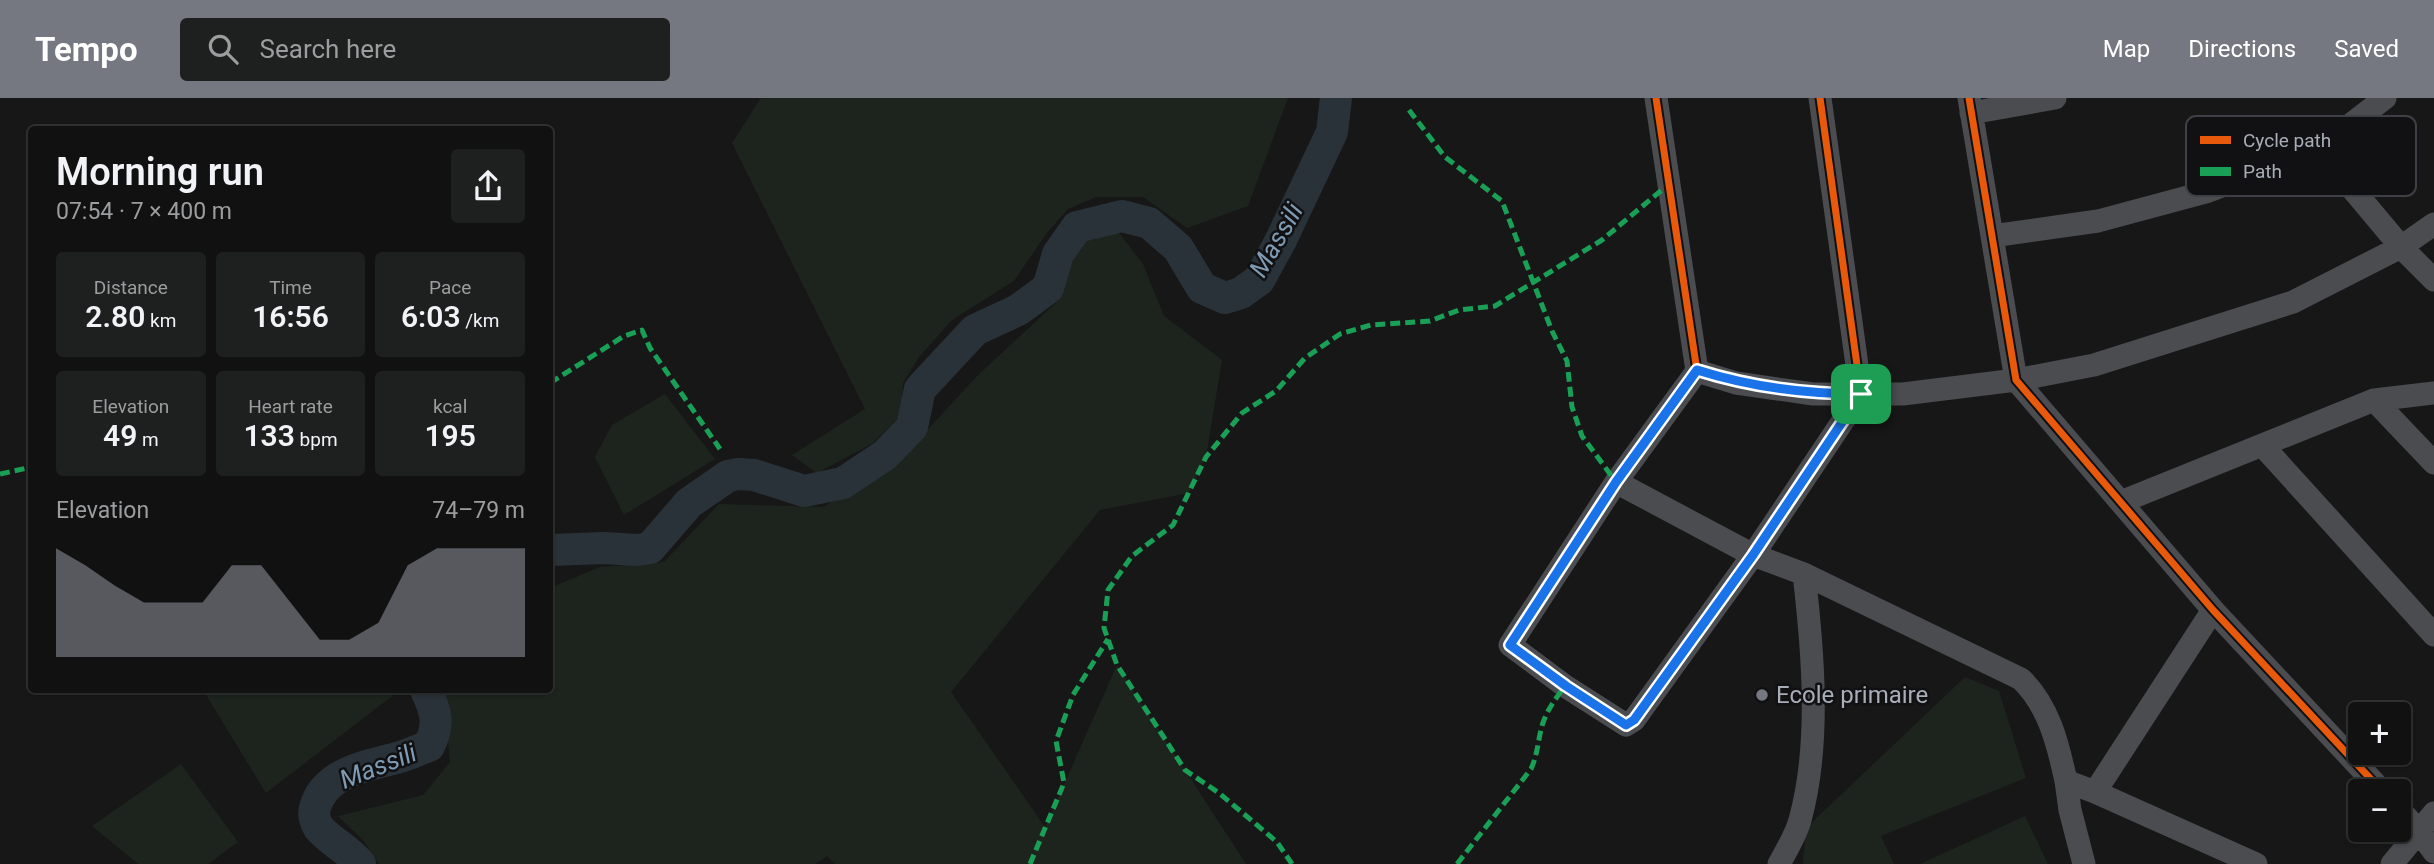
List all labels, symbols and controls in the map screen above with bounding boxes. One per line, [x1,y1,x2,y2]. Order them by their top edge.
search box [180,18,670,81]
text: Tempo [35,30,138,69]
icon: search [204,30,242,68]
text: Search here [260,34,396,64]
text: Map [2103,35,2150,63]
text: Directions [2188,35,2296,63]
text: Saved [2334,35,2399,63]
legend [2186,116,2416,196]
text: Cycle path [2243,129,2331,152]
button: share [451,149,525,223]
text: Morning run [56,150,264,194]
text: Path [2243,160,2282,183]
water label: Massili [1243,197,1309,282]
text: 07:54 · 7 × 400 m [56,198,232,225]
text: Distance [94,276,168,299]
text: Time [269,276,312,299]
text: Pace [429,276,471,299]
text: 2.80 [85,299,145,334]
text: 16:56 [252,299,329,334]
text: 6:03 [401,299,461,334]
text: km [145,309,176,332]
text: /km [461,309,499,332]
pin [1831,364,1891,424]
icon: arrive [1842,375,1880,413]
text: Elevation [92,395,169,418]
text: Heart rate [248,395,333,418]
text: kcal [433,395,467,418]
text: 49 [103,418,137,453]
text: 133 [243,418,295,453]
text: 195 [424,418,476,453]
text: m [137,428,159,451]
text: bpm [295,428,338,451]
text: Elevation [56,497,149,524]
text: 74–79 m [432,497,525,524]
place label: Ecole primaire [1776,681,1928,709]
marker: Ecole primaire [1754,687,1770,703]
map controls [2348,702,2411,842]
button: + [2348,702,2411,765]
water label: Massili [335,737,422,795]
button: − [2348,779,2411,842]

